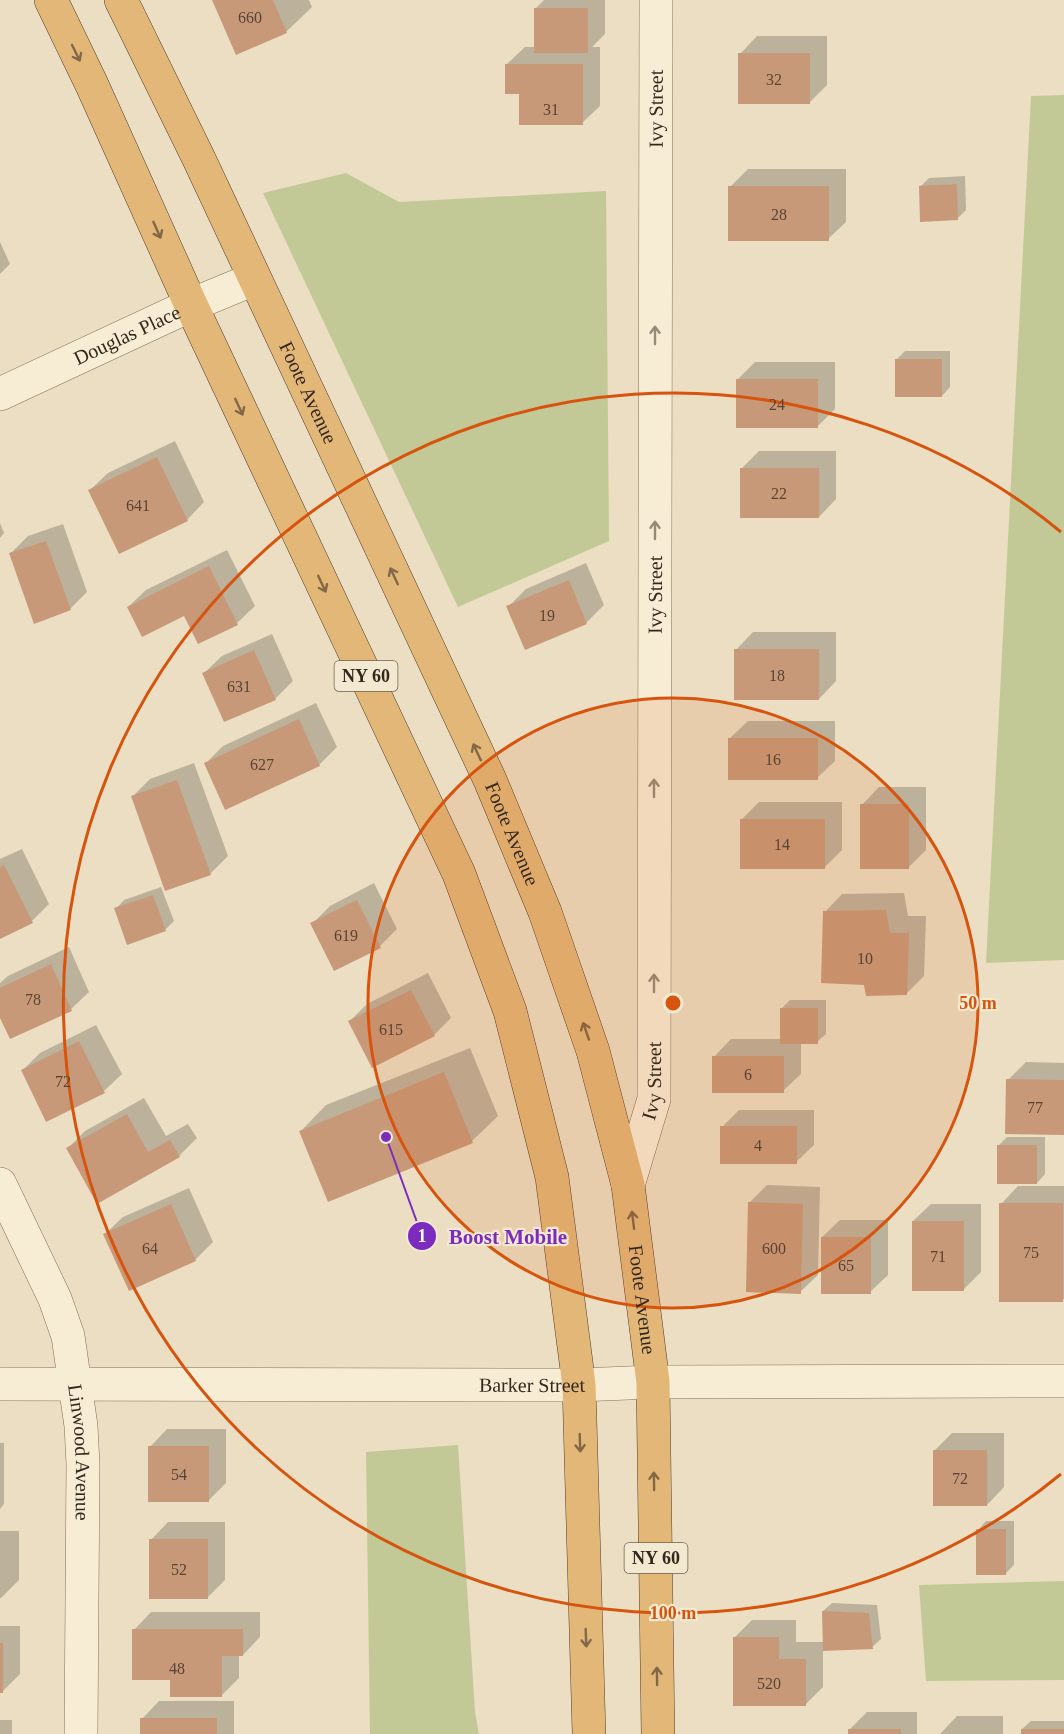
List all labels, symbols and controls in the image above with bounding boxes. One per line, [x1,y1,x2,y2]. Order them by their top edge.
house number: 660 [238,9,262,26]
one-way arrow [71,43,83,61]
street label: Ivy Street [645,69,668,148]
house number: 32 [766,71,782,88]
house number: 31 [543,101,559,118]
house number: 28 [771,206,787,223]
one-way arrow [152,221,164,239]
street label: Douglas Place [70,301,184,369]
one-way arrow [649,325,661,345]
street label: Foote Avenue [275,338,342,447]
house number: 24 [769,396,785,413]
one-way arrow [234,398,246,416]
house number: 22 [771,485,787,502]
house number: 641 [126,497,150,514]
one-way arrow [649,520,661,540]
street label: Ivy Street [644,555,667,634]
one-way arrow [387,567,399,585]
one-way arrow [317,574,329,592]
house number: 19 [539,607,555,624]
road number: NY 60 [334,661,398,691]
house number: 18 [769,667,785,684]
house number: 631 [227,678,251,695]
one-way arrow [470,744,482,762]
house number: 16 [765,751,781,768]
house number: 627 [250,756,274,773]
one-way arrow [648,778,660,798]
street label: Foote Avenue [481,779,544,889]
house number: 14 [774,836,790,853]
house number: 619 [334,927,358,944]
house number: 10 [857,950,873,967]
one-way arrow [648,973,660,993]
house number: 78 [25,991,41,1008]
centre of rings [663,993,683,1013]
text: 50 m [959,993,997,1013]
house number: 615 [379,1021,403,1038]
one-way arrow [579,1022,590,1041]
street label: Ivy Street [637,1041,666,1122]
house number: 6 [744,1066,752,1083]
house number: 72 [55,1073,71,1090]
house number: 77 [1027,1099,1043,1116]
house number: 4 [754,1137,762,1154]
one-way arrow [627,1211,638,1231]
callout: Boost Mobile [407,1217,579,1256]
text: Boost Mobile [449,1225,567,1249]
text: 1 [418,1226,427,1246]
house number: 64 [142,1240,158,1257]
house number: 600 [762,1240,786,1257]
street label: Foote Avenue [625,1244,660,1356]
house number: 75 [1023,1244,1039,1261]
house number: 71 [930,1248,946,1265]
house number: 65 [838,1257,854,1274]
street label: Barker Street [479,1374,586,1396]
street label: Linwood Avenue [64,1383,94,1521]
one-way arrow [575,1432,586,1452]
house number: 54 [171,1466,187,1483]
house number: 72 [952,1470,968,1487]
one-way arrow [649,1471,660,1491]
road number: NY 60 [624,1543,688,1573]
house number: 52 [171,1561,187,1578]
text: 100 m [650,1603,696,1623]
one-way arrow [580,1627,592,1647]
house number: 48 [169,1660,185,1677]
one-way arrow [651,1666,663,1686]
house number: 520 [757,1675,781,1692]

